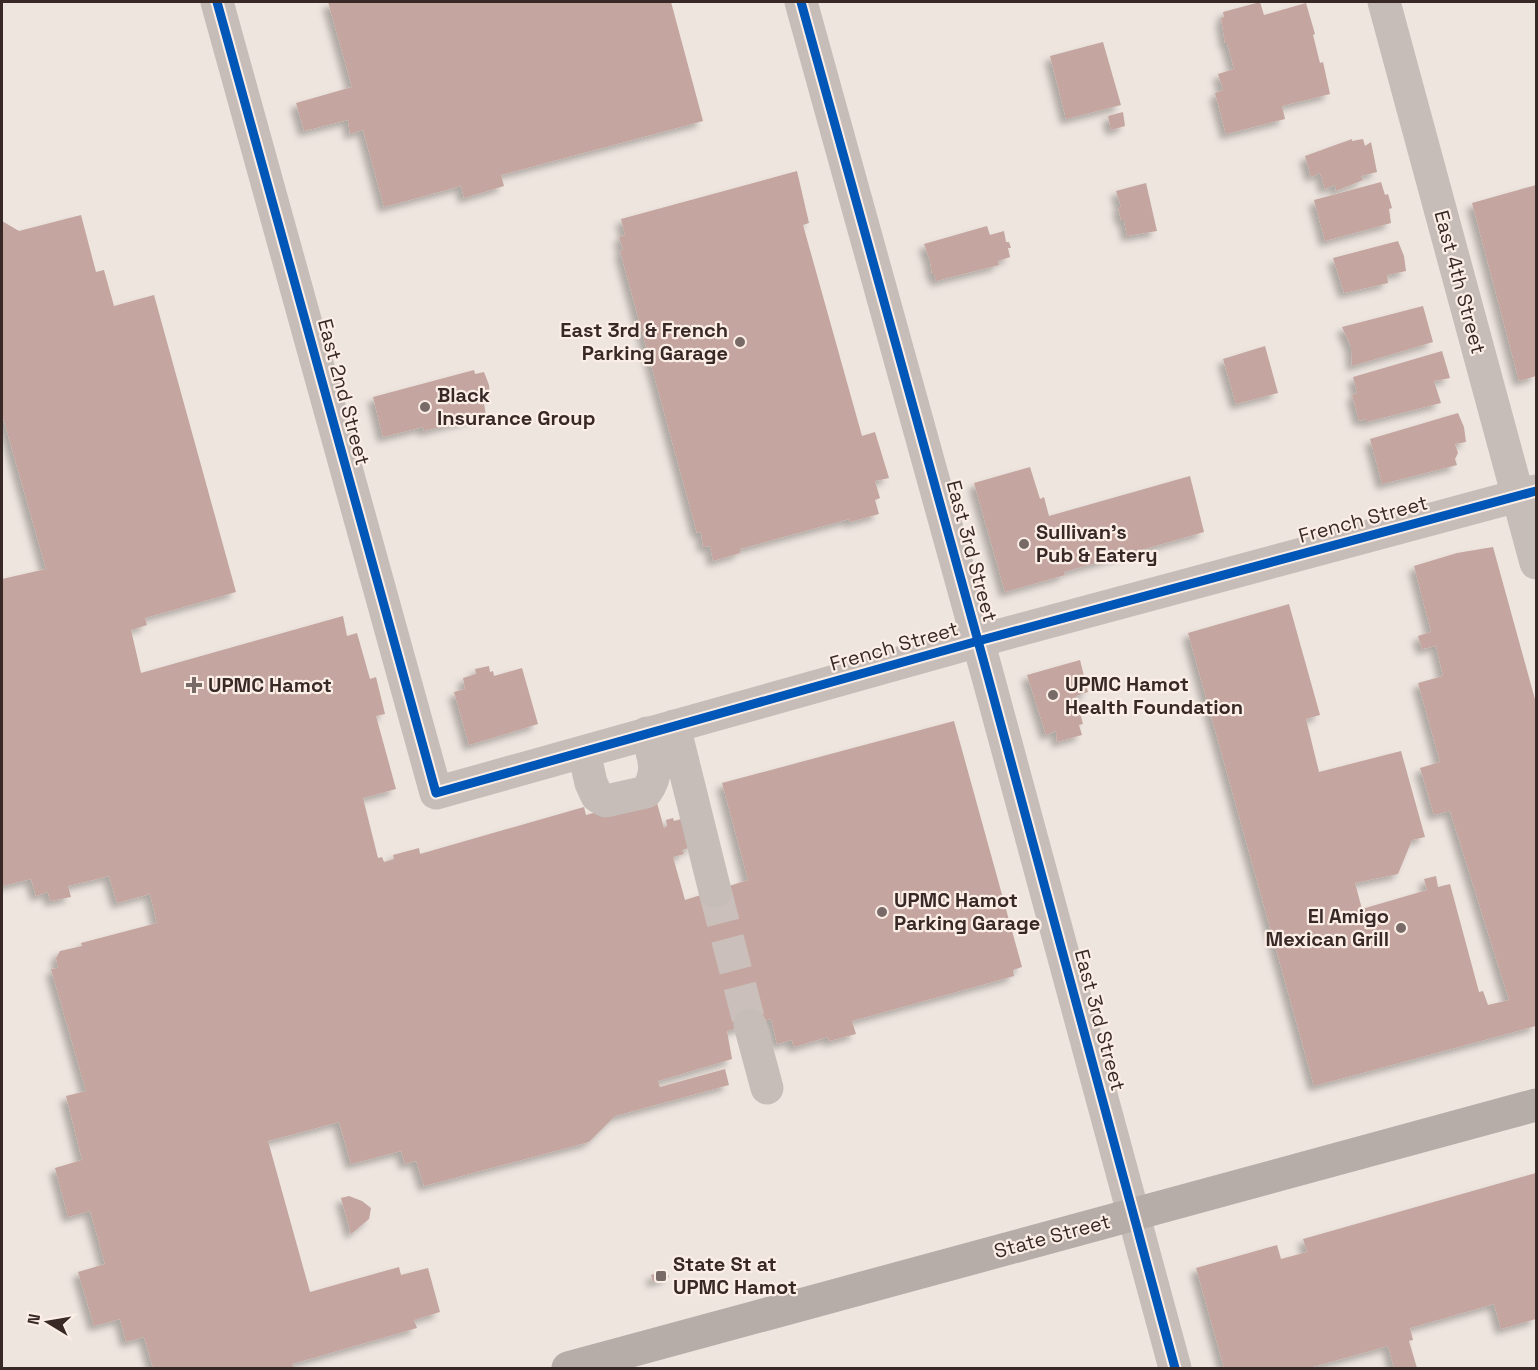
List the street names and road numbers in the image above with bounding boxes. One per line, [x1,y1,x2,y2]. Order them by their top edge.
street label: East 4th Street [1428,207,1492,357]
street label: East 2nd Street [312,316,376,468]
street label: East 3rd Street [941,477,1003,625]
street label: French Street [1296,489,1430,549]
street label: French Street [827,615,961,677]
street label: East 3rd Street [1069,946,1131,1094]
street label: State Street [991,1208,1113,1264]

